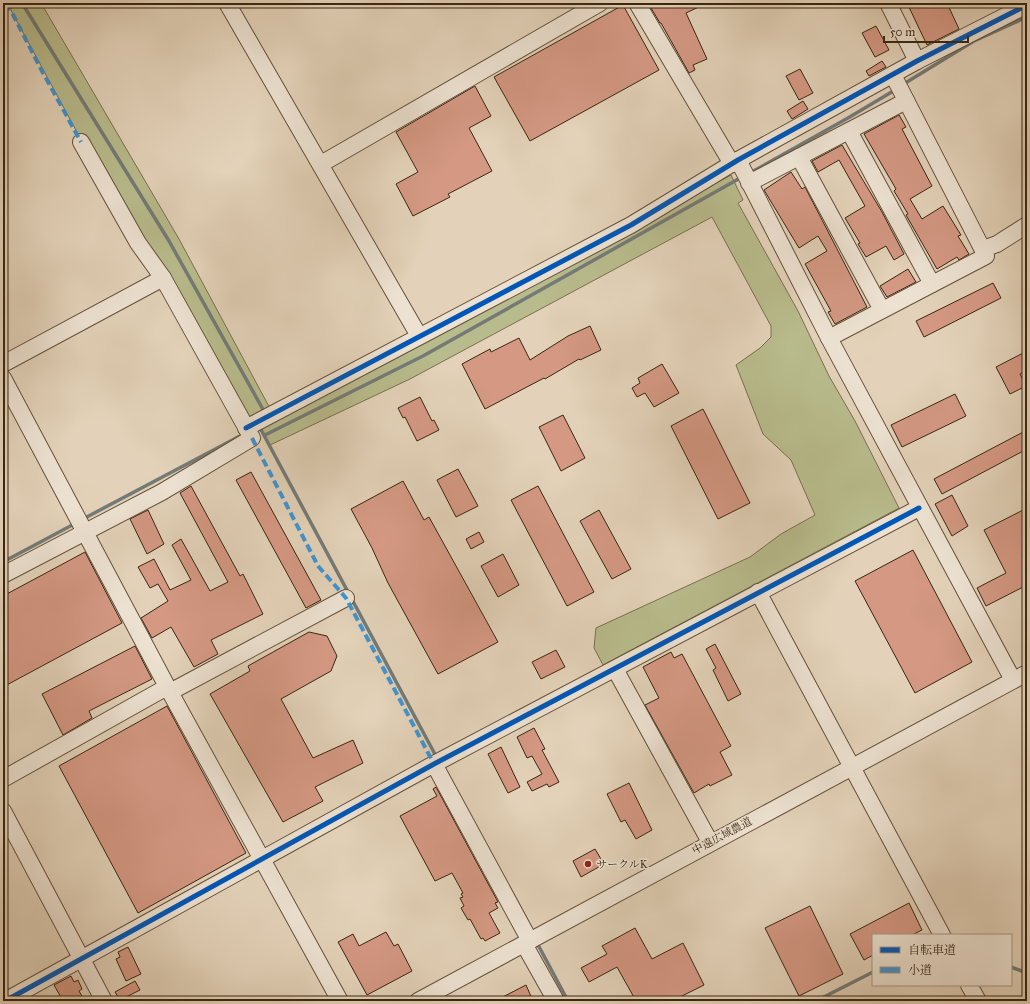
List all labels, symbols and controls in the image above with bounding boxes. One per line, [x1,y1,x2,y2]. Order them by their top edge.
scale bar [884,18,968,44]
text: 50 m [890,25,915,39]
street label: 中遠広域農道 [690,815,754,857]
place label: サークルK [596,858,649,871]
marker: サークルK [583,859,593,869]
legend [872,934,1012,986]
text: 自転車道 [908,943,956,957]
text: 小道 [908,963,932,977]

